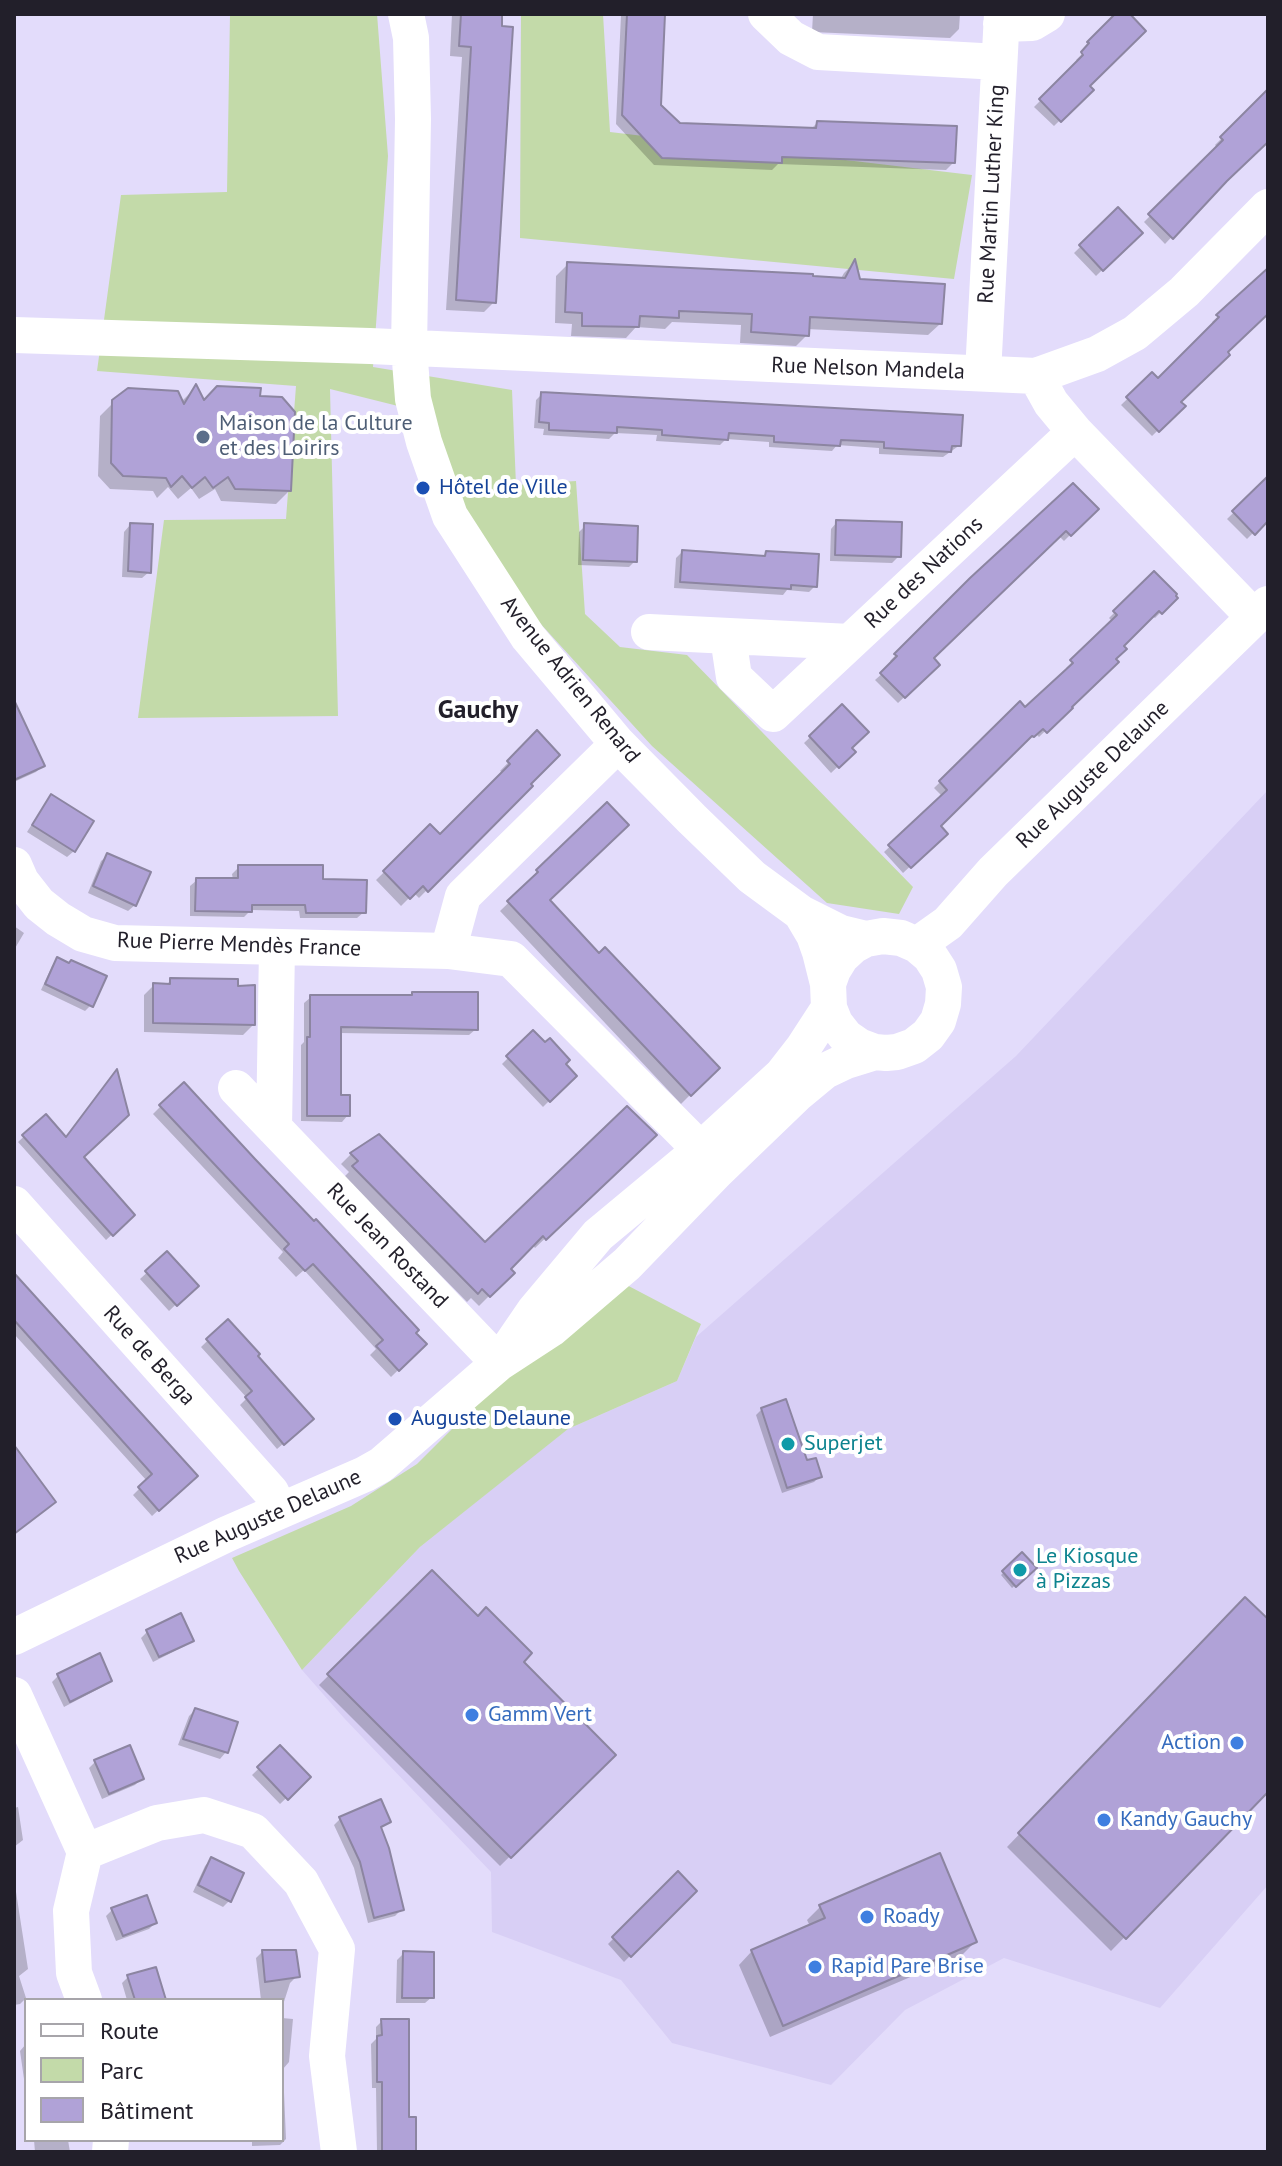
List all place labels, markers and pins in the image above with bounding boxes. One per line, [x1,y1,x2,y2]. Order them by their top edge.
place label: Maison de la Culture et des Loirirs [219,411,413,462]
marker: Maison de la Culture et des Loirirs [194,428,212,446]
place label: Hôtel de Ville [439,475,568,501]
marker: Hôtel de Ville [414,479,432,497]
place label: Auguste Delaune [411,1406,571,1432]
marker: Auguste Delaune [386,1410,404,1428]
place label: Superjet [804,1431,883,1457]
marker: Superjet [779,1435,797,1453]
place label: Le Kiosque à Pizzas [1036,1544,1138,1596]
marker: Le Kiosque à Pizzas [1011,1561,1029,1579]
place label: Gamm Vert [488,1702,592,1728]
marker: Gamm Vert [463,1706,481,1724]
place label: Action [1161,1730,1221,1756]
marker: Action [1228,1734,1246,1752]
place label: Kandy Gauchy [1120,1807,1252,1833]
marker: Kandy Gauchy [1095,1811,1113,1829]
place label: Roady [883,1904,940,1930]
marker: Roady [858,1908,876,1926]
place label: Rapid Pare Brise [831,1954,984,1980]
marker: Rapid Pare Brise [806,1958,824,1976]

